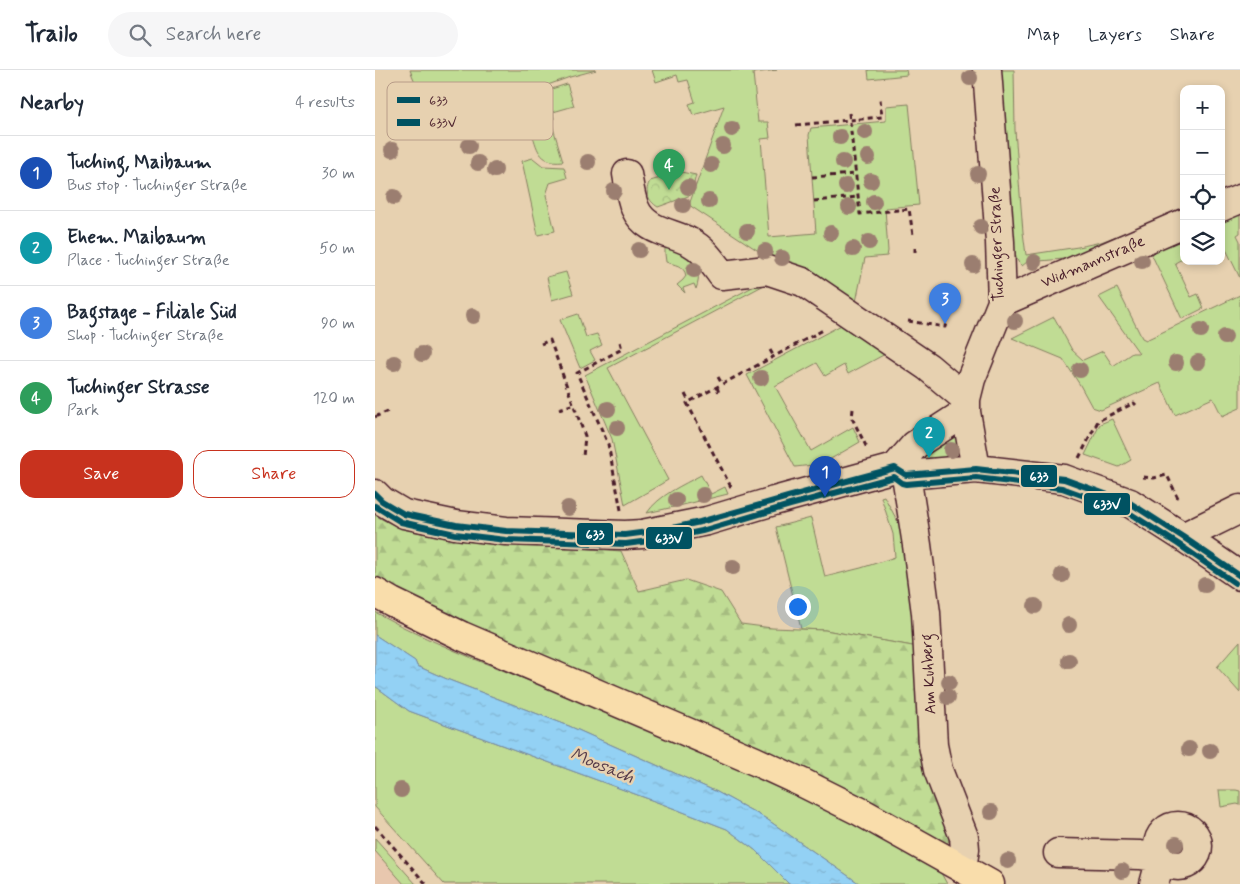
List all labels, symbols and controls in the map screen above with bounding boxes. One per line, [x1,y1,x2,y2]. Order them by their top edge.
search box [108,12,458,57]
text: Trailo [25,19,78,50]
icon: search [126,21,154,49]
text: Search here [166,22,261,47]
text: Map [1027,23,1060,47]
text: Layers [1088,23,1142,47]
text: Share [1170,23,1215,47]
legend [387,82,553,140]
map controls [1180,85,1225,265]
button: + [1180,85,1225,130]
text: Nearby [20,89,84,117]
text: 4 results [295,92,355,113]
text: 633 [429,92,448,110]
text: 633V [429,114,457,132]
button: − [1180,130,1225,175]
pin: 4 [653,149,685,190]
text: Tuching, Maibaum [67,150,212,175]
text: 1 [32,163,40,184]
text: 30 m [322,163,355,184]
text: Bus stop · Tuchinger Straße [67,175,247,196]
button: locate [1180,175,1225,220]
street label: Tuchinger Straße [984,186,1011,302]
button: layers [1180,220,1225,265]
text: Ehem. Maibaum [67,225,206,250]
street label: Widmannstraße [1038,231,1148,293]
text: 2 [32,238,40,259]
text: 50 m [319,238,355,259]
text: Place · Tuchinger Straße [67,250,230,271]
pin: 3 [929,283,961,324]
text: Bagstage - Filiale Süd [67,300,237,325]
text: 3 [32,313,40,334]
text: 90 m [321,313,355,334]
text: Shop · Tuchinger Straße [67,325,224,346]
text: Tuchinger Strasse [67,375,210,400]
text: 4 [31,388,41,409]
text: 120 m [313,388,355,409]
text: Park [67,400,99,421]
pin: 2 [913,417,945,458]
button: Save [20,450,183,498]
button: Share [193,450,355,498]
pin: 1 [809,456,841,497]
line badge: 633 [1020,464,1058,488]
text: 633 [1030,468,1049,486]
line badge: 633V [1083,492,1131,516]
text: 633V [1093,496,1121,514]
line badge: 633 [576,522,614,546]
text: 633 [586,526,605,544]
line badge: 633V [645,526,693,550]
text: 633V [655,530,683,548]
your location [785,594,811,620]
street label: Am Kuhberg [916,633,943,715]
water label: Moosach [567,742,638,790]

